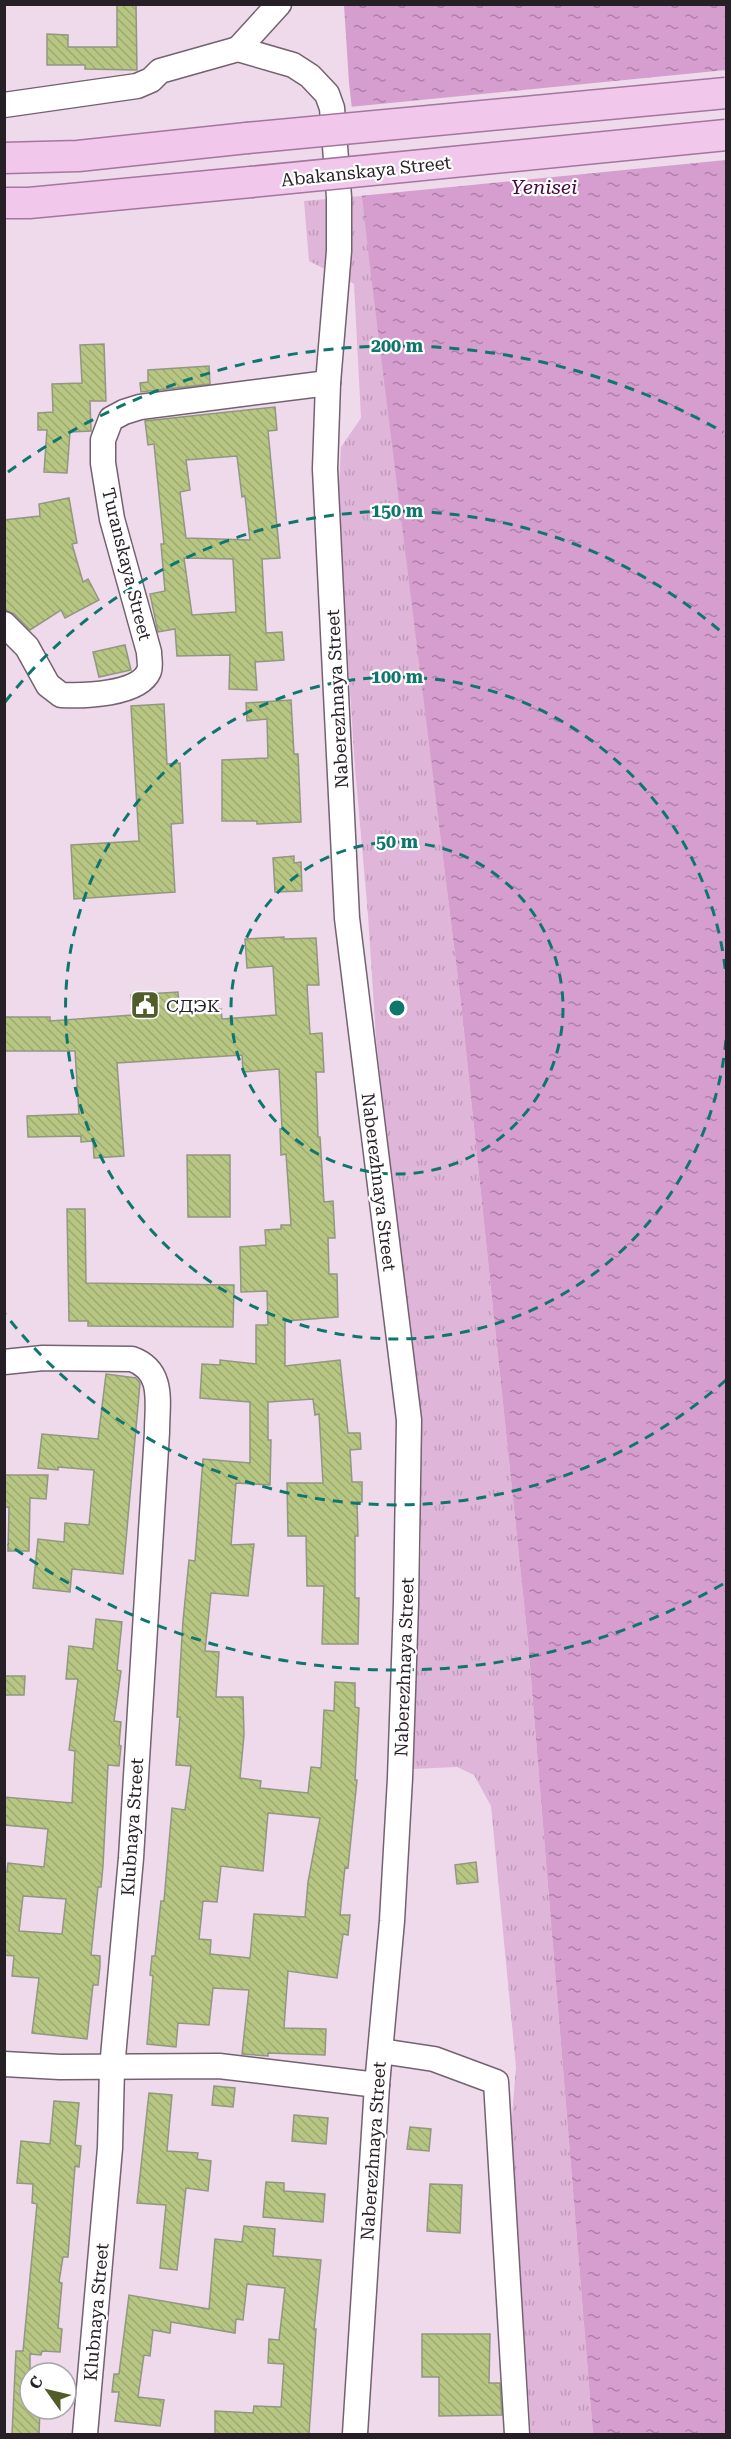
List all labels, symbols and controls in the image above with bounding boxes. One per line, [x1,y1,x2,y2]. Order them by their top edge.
street label: Abakanskaya Street [280,152,452,190]
water label: Yenisei [511,175,577,199]
text: 200 m [371,335,424,356]
street label: Turanskaya Street [98,486,156,643]
text: 150 m [371,500,424,521]
street label: Naberezhnaya Street [322,608,352,789]
text: 100 m [371,666,424,687]
text: 50 m [376,831,419,852]
public building icon: СДЭК [129,989,161,1021]
place label: СДЭК [166,995,220,1016]
centre of rings [387,998,407,1018]
street label: Naberezhnaya Street [358,1092,400,1273]
street label: Naberezhnaya Street [390,1577,418,1757]
street label: Klubnaya Street [117,1757,147,1897]
street label: Naberezhnaya Street [356,2060,390,2241]
street label: Klubnaya Street [79,2242,113,2382]
north arrow [18,2361,78,2421]
text: С [25,2373,47,2393]

